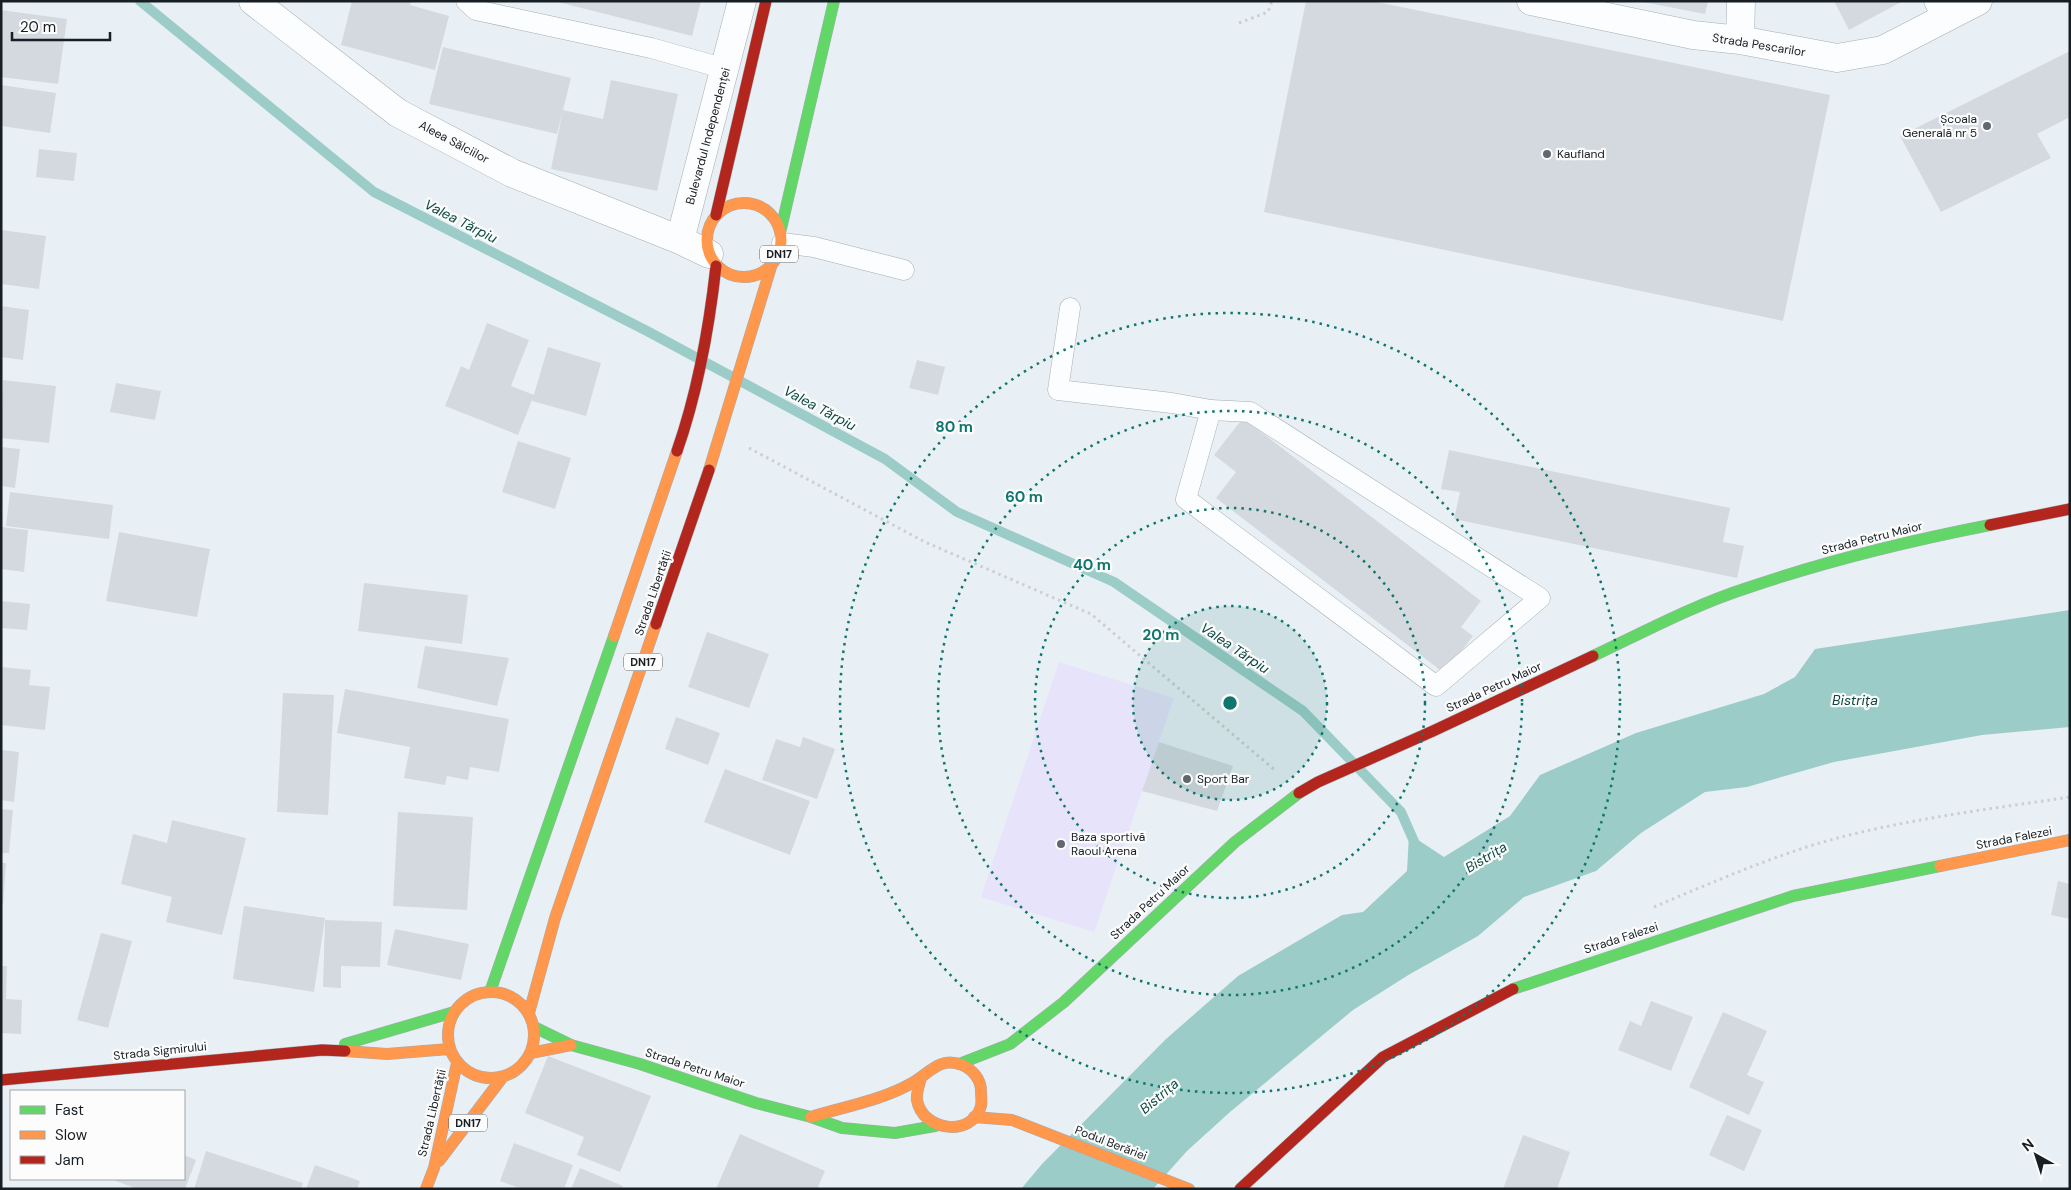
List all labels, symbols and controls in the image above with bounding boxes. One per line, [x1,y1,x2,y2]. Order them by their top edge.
scale bar [12,10,110,42]
text: 20 m [20,17,56,37]
street label: Strada Pescarilor [1711,30,1807,60]
street label: Bulevardul Independenței [682,66,734,206]
place label: Școala Generală nr 5 [1902,111,1977,141]
street label: Aleea Sălciilor [416,117,492,167]
marker: Școala Generală nr 5 [1981,120,1993,132]
place label: Kaufland [1557,146,1605,162]
marker: Kaufland [1541,148,1553,160]
water label: Valea Tărpiu [422,195,500,247]
road number: DN17 [760,245,798,262]
water label: Valea Tărpiu [781,381,859,435]
text: 80 m [935,417,973,437]
text: 60 m [1005,487,1043,507]
street label: Strada Petru Maior [1820,518,1925,558]
street label: Strada Libertății [631,548,675,638]
text: 40 m [1073,555,1111,575]
water label: Valea Tărpiu [1197,618,1273,678]
text: 20 m [1143,625,1179,645]
road number: DN17 [624,654,662,670]
street label: Strada Petru Maior [1444,658,1545,716]
water label: Bistrița [1832,691,1878,709]
centre of rings [1221,694,1239,712]
place label: Sport Bar [1197,771,1250,787]
marker: Sport Bar [1181,773,1193,785]
street label: Strada Falezei [1975,823,2053,853]
place label: Baza sportivă Raoul Arena [1071,829,1145,859]
water label: Bistrița [1462,837,1510,877]
marker: Baza sportivă Raoul Arena [1055,838,1067,850]
street label: Strada Petru Maior [1107,861,1194,943]
street label: Strada Falezei [1582,918,1660,958]
street label: Strada Sigmirului [113,1038,208,1064]
street label: Strada Petru Maior [643,1044,747,1092]
street label: Strada Libertății [414,1068,450,1158]
water label: Bistrița [1136,1074,1183,1118]
legend [10,1090,185,1180]
text: Fast [55,1100,84,1120]
road number: DN17 [449,1114,487,1132]
street label: Podul Berăriei [1073,1122,1149,1164]
text: Slow [55,1125,88,1145]
north arrow [2011,1130,2061,1180]
text: N [2018,1135,2037,1155]
text: Jam [55,1150,84,1170]

